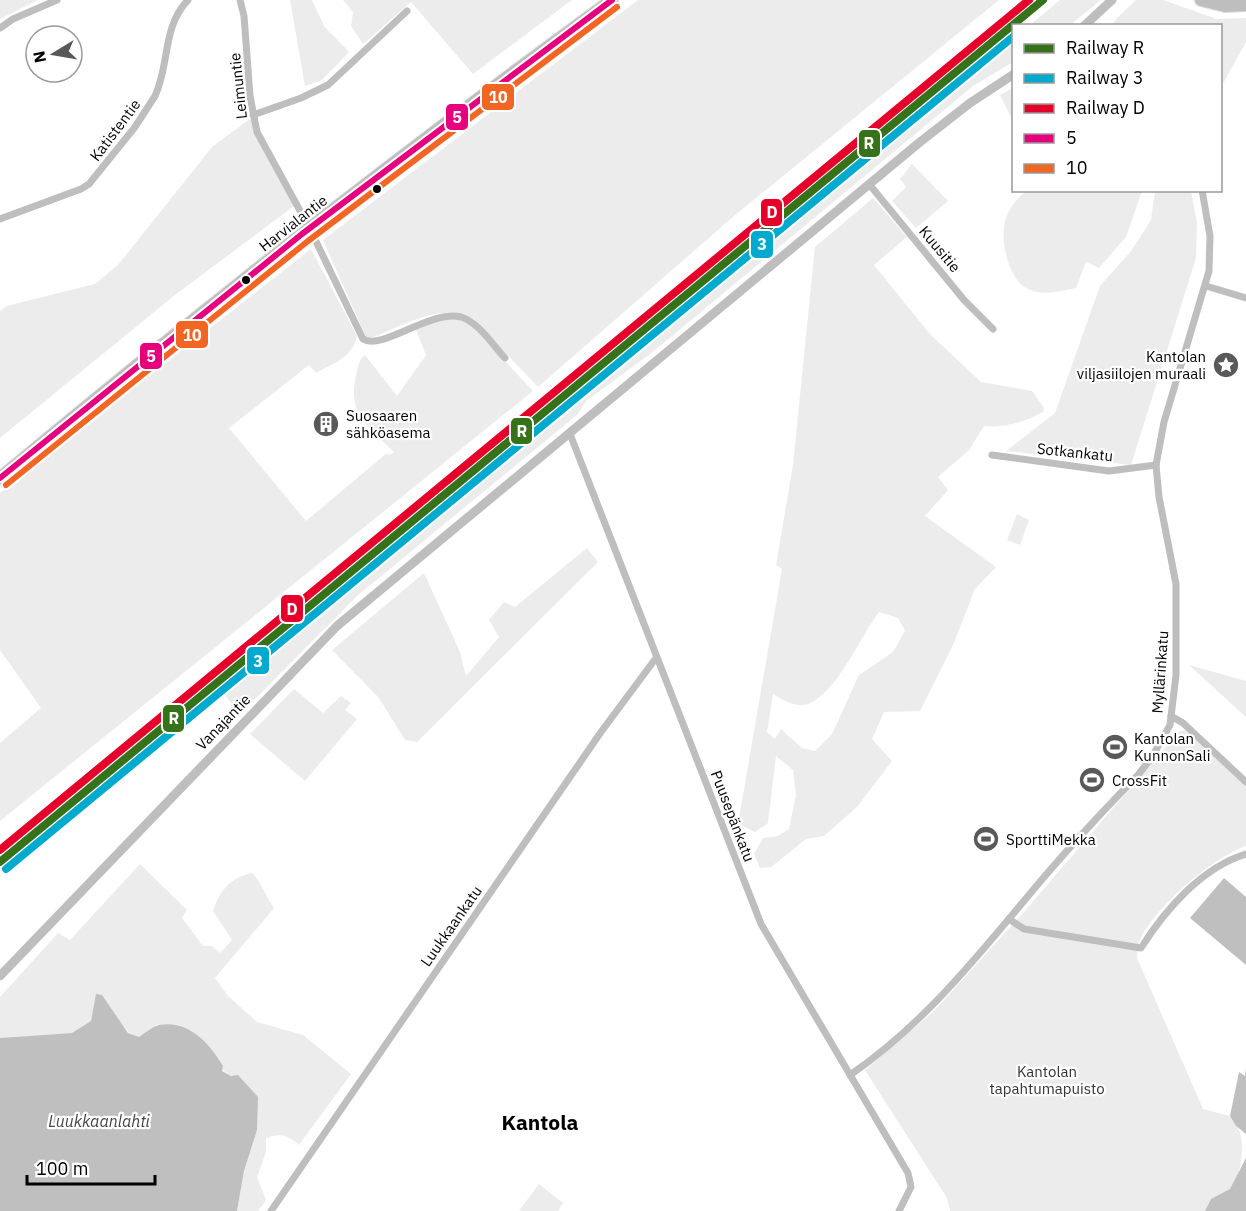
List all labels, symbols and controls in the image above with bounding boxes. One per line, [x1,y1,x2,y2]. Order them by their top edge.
north arrow [24,24,84,84]
legend [1012,24,1222,192]
text: Railway R [1066,36,1144,59]
text: N [28,49,50,64]
street label: Leimuntie [225,52,251,120]
text: Railway 3 [1066,66,1143,89]
line badge: 10 [481,83,515,111]
text: 10 [488,87,508,107]
street label: Katistentie [86,95,144,165]
text: Railway D [1066,96,1145,119]
line badge: 5 [445,103,469,131]
text: 5 [452,107,462,127]
text: 5 [1066,126,1077,149]
line badge: R [858,129,881,158]
text: R [864,133,875,153]
text: 10 [1066,156,1088,179]
unlabelled marker [371,183,383,195]
street label: Harvialantie [255,190,331,256]
line badge: D [760,198,783,227]
text: D [766,202,778,222]
street label: Kuusitie [915,222,965,276]
line badge: 3 [750,230,774,259]
text: 3 [757,234,767,254]
unlabelled marker [240,274,252,286]
line badge: 10 [175,320,209,349]
text: 10 [182,325,202,345]
line badge: 5 [139,342,163,370]
text: 5 [146,346,156,366]
place label: Kantolan viljasiilojen muraali [1077,347,1206,383]
place icon: Kantolan viljasiilojen muraali [1211,350,1241,380]
place label: Suosaaren sähköasema [346,406,431,442]
building icon: Suosaaren sähköasema [311,409,341,439]
line badge: R [510,417,533,445]
text: R [517,421,528,441]
street label: Sotkankatu [1036,439,1114,465]
line badge: D [280,594,304,623]
text: D [286,599,298,619]
street label: Myllärinkatu [1148,630,1172,714]
line badge: 3 [246,646,270,675]
text: 3 [253,651,263,671]
street label: Vanajantie [192,690,254,754]
line badge: R [162,704,185,733]
text: R [169,708,180,728]
place label: Kantolan KunnonSali [1134,729,1210,765]
sports icon: Kantolan KunnonSali [1100,732,1130,762]
sports icon: CrossFit [1077,765,1107,795]
street label: Puusepänkatu [707,768,759,864]
place label: CrossFit [1112,771,1167,790]
sports icon: SporttiMekka [971,824,1001,854]
place label: SporttiMekka [1006,830,1096,849]
street label: Luukkaankatu [416,882,486,970]
park label: Kantolan tapahtumapuisto [989,1062,1105,1098]
district label: Kantola [502,1108,579,1136]
water label: Luukkaanlahti [48,1111,151,1131]
scale bar [27,1148,154,1186]
text: 100 m [36,1157,88,1180]

